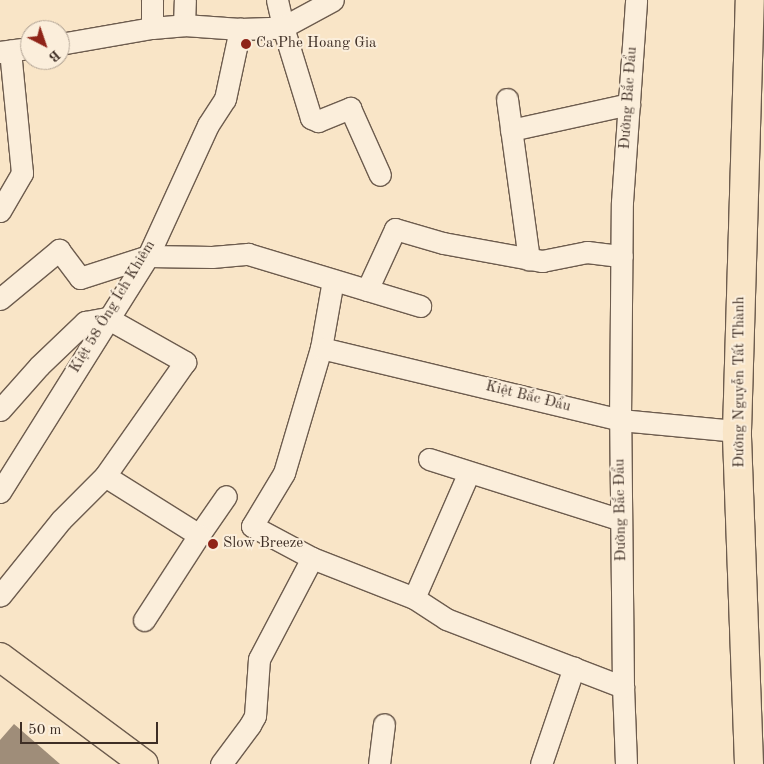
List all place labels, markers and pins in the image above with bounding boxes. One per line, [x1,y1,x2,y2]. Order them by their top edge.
place label: Ca Phe Hoang Gia [256,35,376,53]
marker: Ca Phe Hoang Gia [240,38,252,50]
place label: Slow Breeze [223,535,303,553]
marker: Slow Breeze [207,538,219,550]

